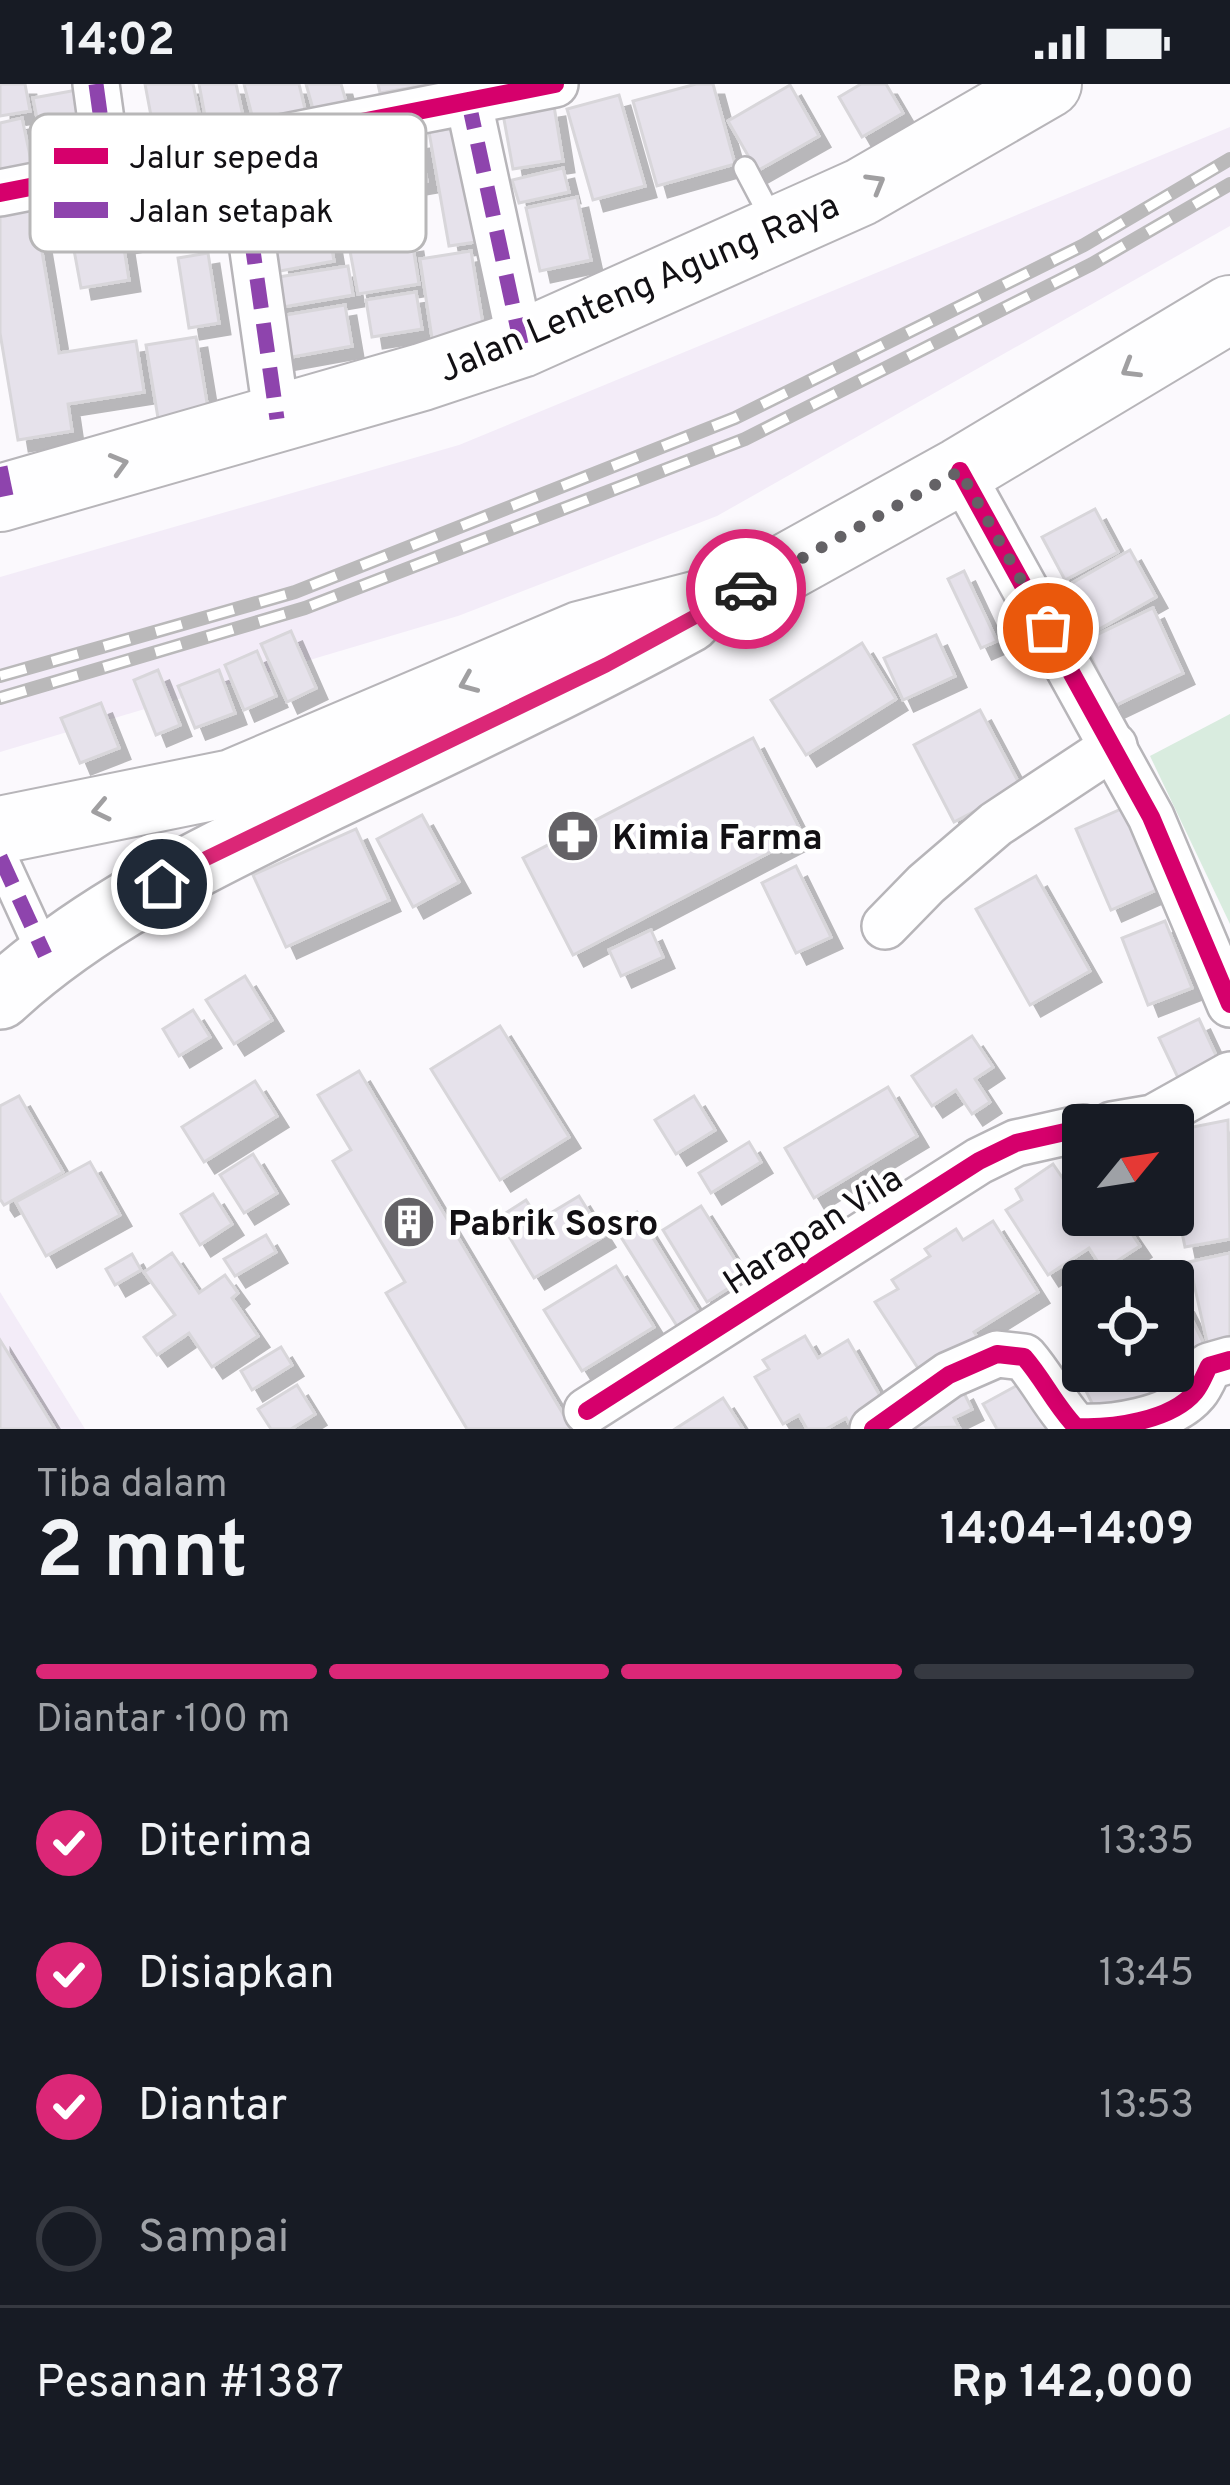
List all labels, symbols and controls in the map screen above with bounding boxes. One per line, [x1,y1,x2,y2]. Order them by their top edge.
text: 14:02 [60,14,175,71]
legend [30,114,426,252]
text: Jalur sepeda [129,139,319,181]
one-way arrow [864,174,885,197]
street label: Jalan Lenteng Agung Raya [432,184,847,395]
text: Jalan setapak [129,193,334,235]
one-way arrow [1121,355,1143,377]
one-way arrow [108,453,129,478]
courier [686,529,806,649]
icon: car [713,556,779,622]
pin [997,577,1099,679]
icon: bag [1015,595,1081,661]
one-way arrow [459,669,480,693]
one-way arrow [92,796,112,821]
pharmacy icon: Kimia Farma [545,808,601,864]
place label: Kimia Farma [612,817,822,863]
pin [111,833,213,935]
icon: home [129,851,195,917]
north arrow [1062,1104,1194,1236]
map controls [1062,1104,1194,1392]
street label: Harapan Vila [716,1157,913,1307]
building icon: Pabrik Sosro [381,1194,437,1250]
place label: Pabrik Sosro [448,1203,658,1249]
button: locate [1062,1260,1194,1392]
text: Tiba dalam [36,1462,228,1511]
text: 14:04–14:09 [940,1503,1194,1560]
text: 2 mnt [36,1506,248,1605]
text: Diantar · 100 m [36,1697,290,1746]
icon: check [36,1810,102,1876]
text: Diterima [138,1815,312,1872]
text: 13:35 [1100,1819,1194,1868]
icon: check [36,1942,102,2008]
text: Disiapkan [138,1947,335,2004]
text: 13:45 [1099,1951,1194,2000]
icon: check [36,2074,102,2140]
text: Diantar [138,2079,287,2136]
text: 13:53 [1100,2083,1194,2132]
text: Sampai [138,2211,289,2268]
text: Pesanan #1387 [36,2356,344,2413]
text: Rp 142,000 [951,2356,1194,2413]

